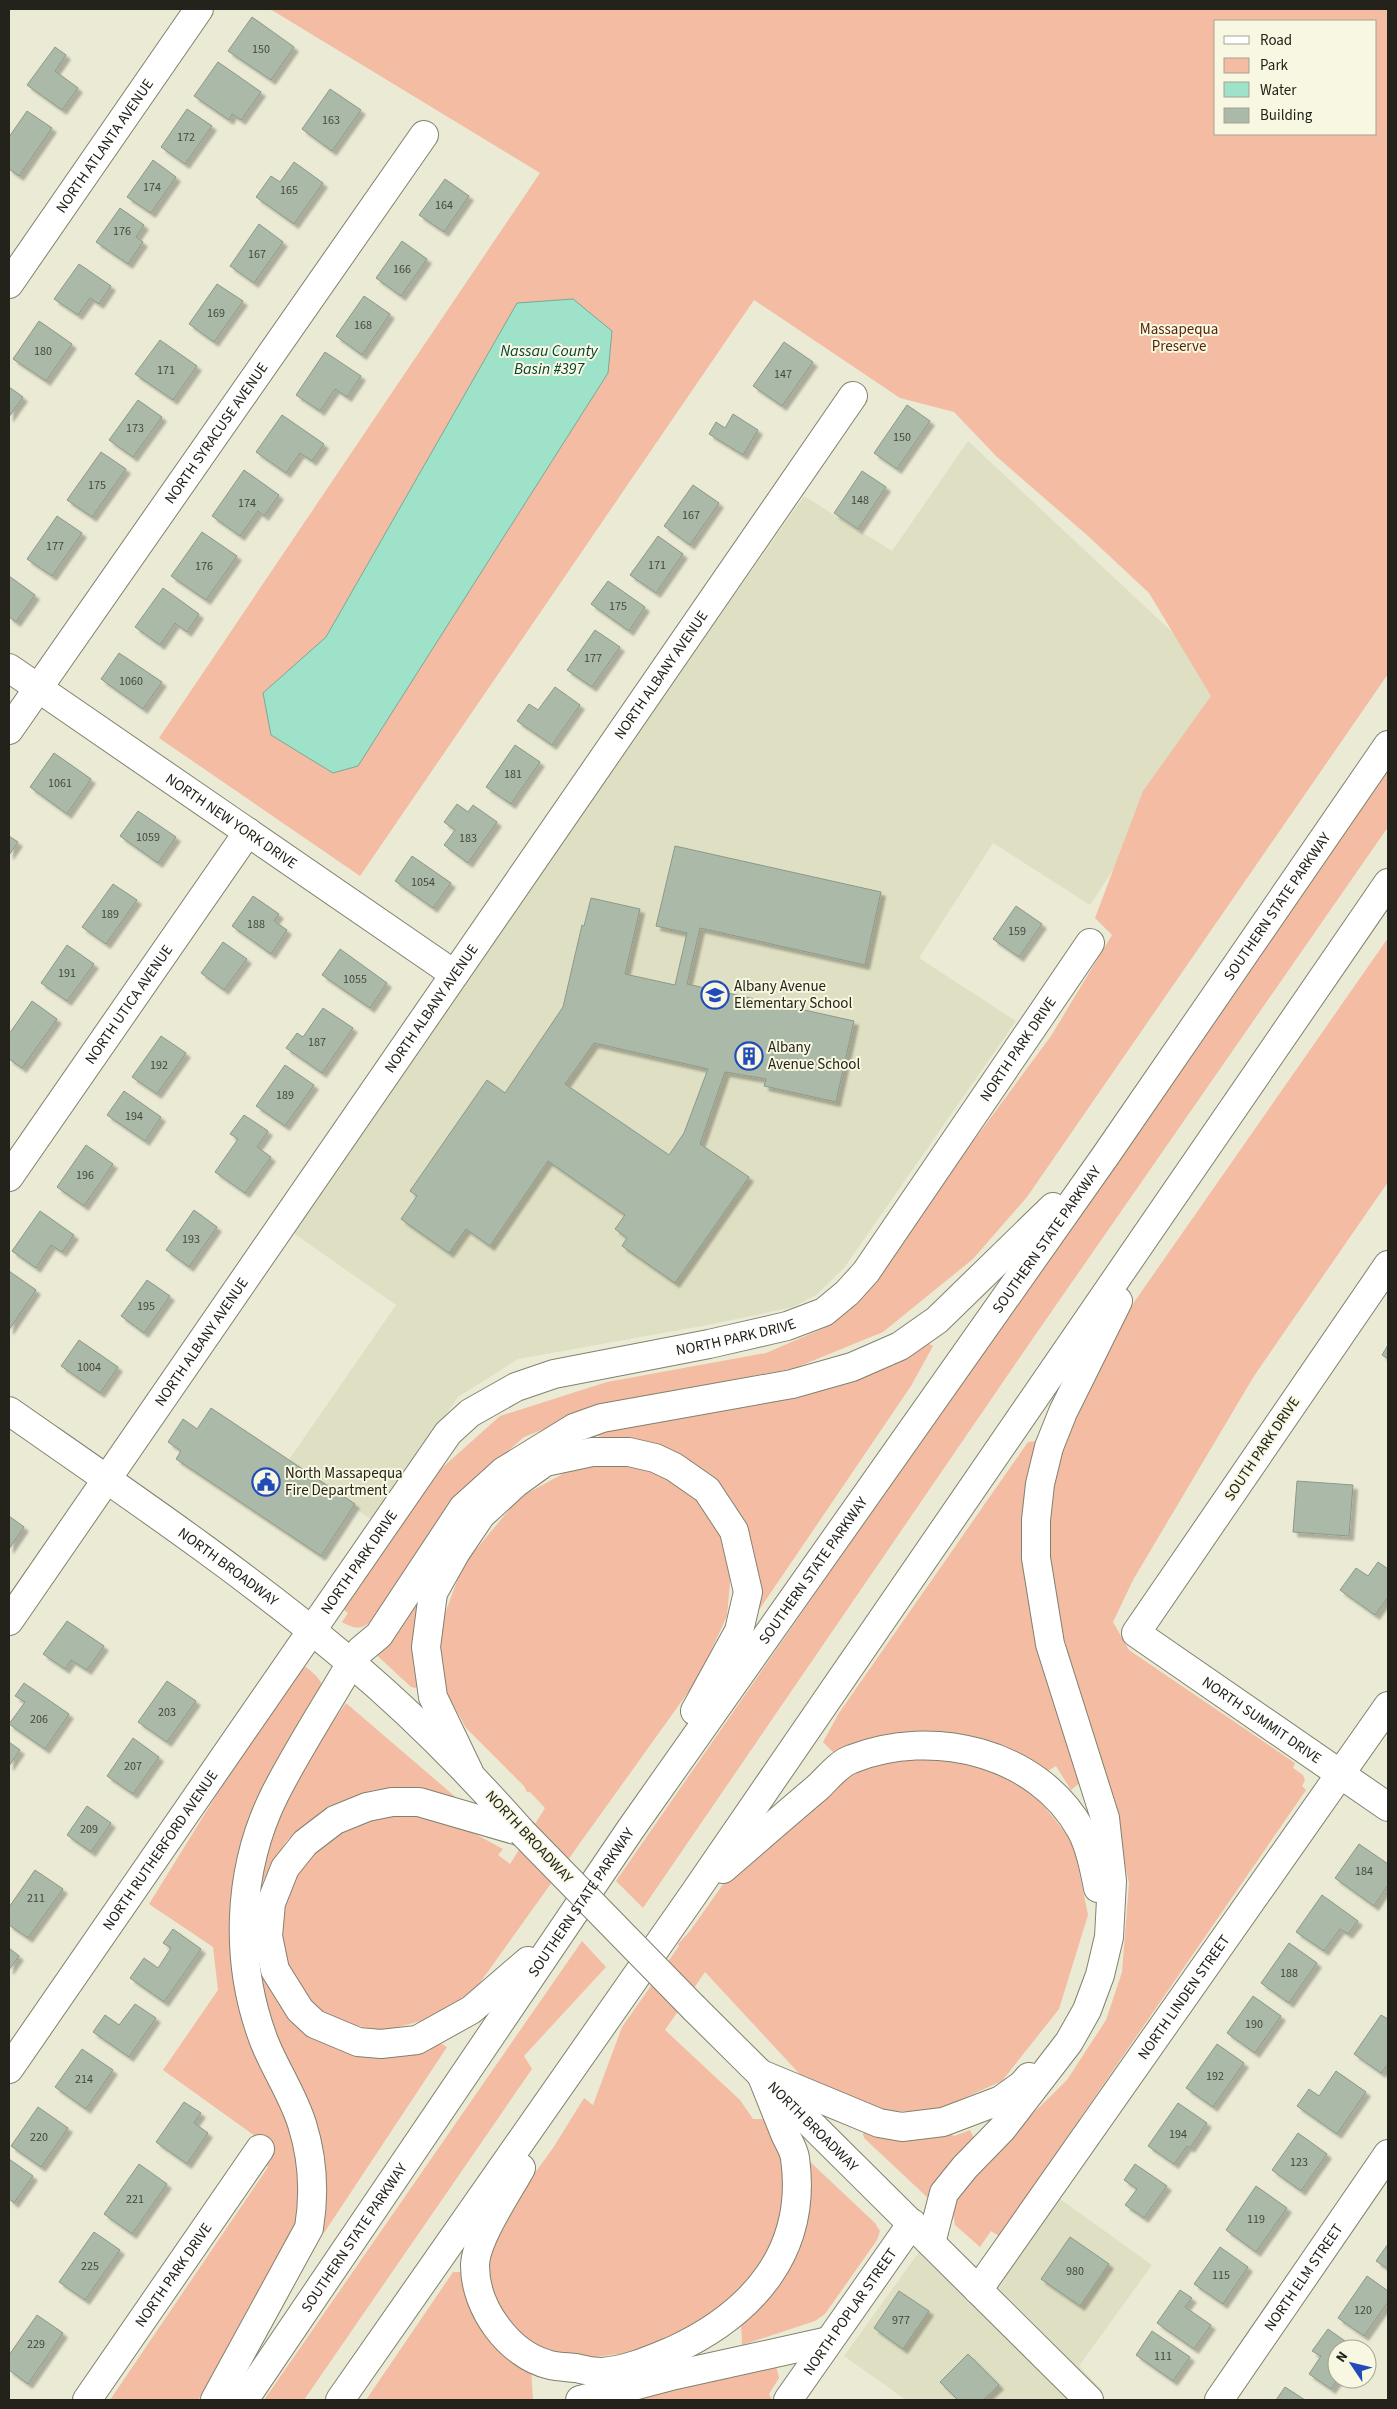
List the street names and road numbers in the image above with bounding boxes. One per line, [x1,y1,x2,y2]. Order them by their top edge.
street label: NORTH ATLANTA AVENUE [51,74,158,217]
street label: NORTH SYRACUSE AVENUE [159,358,273,508]
street label: NORTH ALBANY AVENUE [609,606,713,743]
street label: NORTH NEW YORK DRIVE [161,768,302,874]
street label: SOUTHERN STATE PARKWAY [1218,827,1336,985]
street label: NORTH UTICA AVENUE [80,940,177,1068]
street label: NORTH ALBANY AVENUE [379,940,483,1077]
street label: NORTH PARK DRIVE [975,992,1061,1105]
street label: SOUTHERN STATE PARKWAY [987,1161,1106,1317]
street label: NORTH ALBANY AVENUE [150,1273,253,1410]
street label: NORTH PARK DRIVE [674,1313,799,1361]
street label: SOUTH PARK DRIVE [1219,1392,1305,1505]
street label: SOUTHERN STATE PARKWAY [754,1492,873,1648]
street label: NORTH PARK DRIVE [316,1506,402,1618]
street label: NORTH BROADWAY [174,1522,284,1612]
street label: NORTH SUMMIT DRIVE [1198,1671,1326,1769]
street label: NORTH RUTHERFORD AVENUE [97,1766,223,1934]
street label: NORTH BROADWAY [480,1786,578,1889]
street label: SOUTHERN STATE PARKWAY [523,1823,640,1981]
street label: NORTH LINDEN STREET [1133,1930,1235,2064]
street label: NORTH BROADWAY [763,2077,864,2177]
street label: SOUTHERN STATE PARKWAY [296,2158,412,2317]
street label: NORTH PARK DRIVE [130,2218,217,2331]
street label: NORTH ELM STREET [1259,2219,1348,2335]
street label: NORTH POPLAR STREET [798,2244,902,2379]

